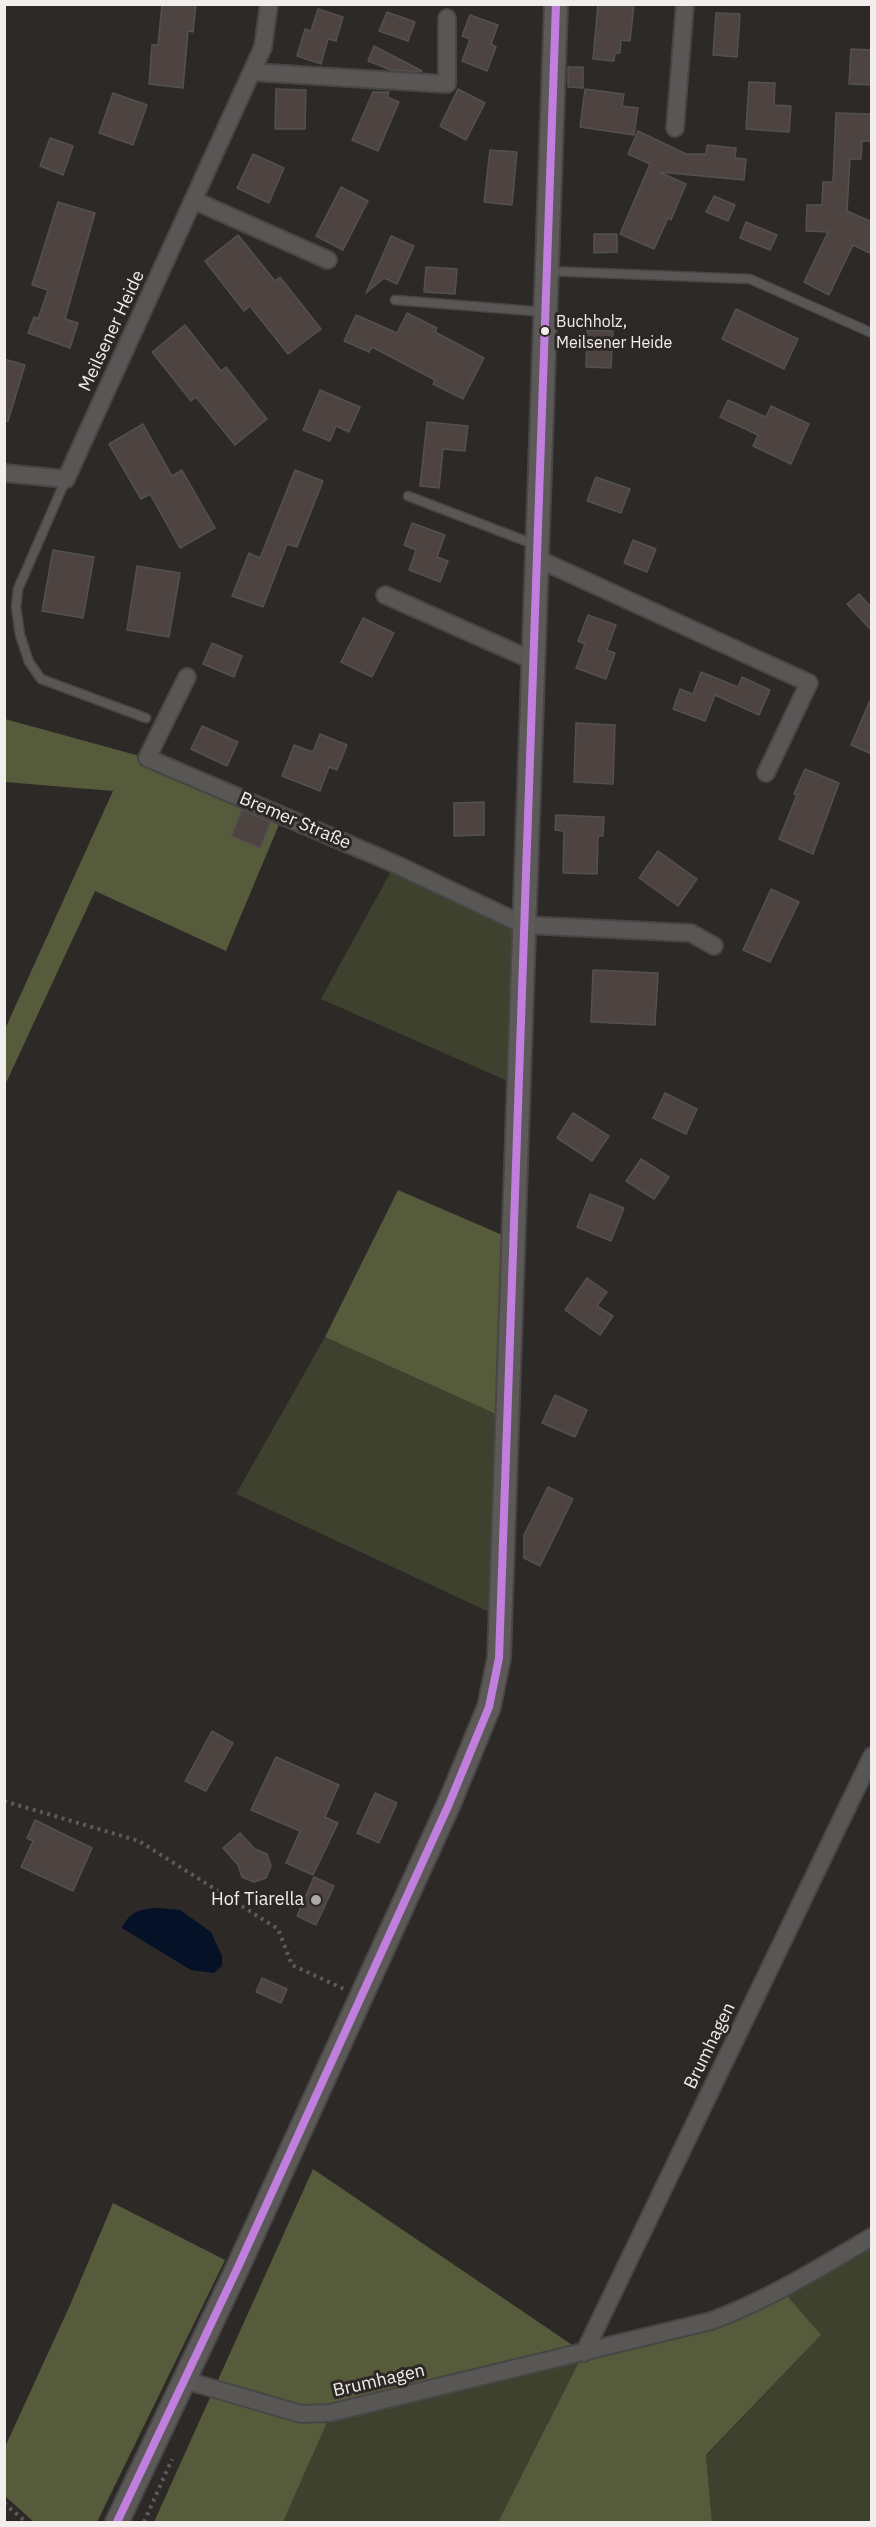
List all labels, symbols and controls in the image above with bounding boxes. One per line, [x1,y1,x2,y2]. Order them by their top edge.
street label: Meilsener Heide [75,267,149,395]
place label: Buchholz, Meilsener Heide [556,312,672,350]
marker: Buchholz, Meilsener Heide [539,325,551,337]
street label: Bremer Straße [236,788,354,854]
place label: Hof Tiarella [211,1889,304,1911]
marker: Hof Tiarella [309,1893,323,1907]
street label: Brumhagen [680,1999,740,2093]
street label: Brumhagen [331,2360,427,2402]

